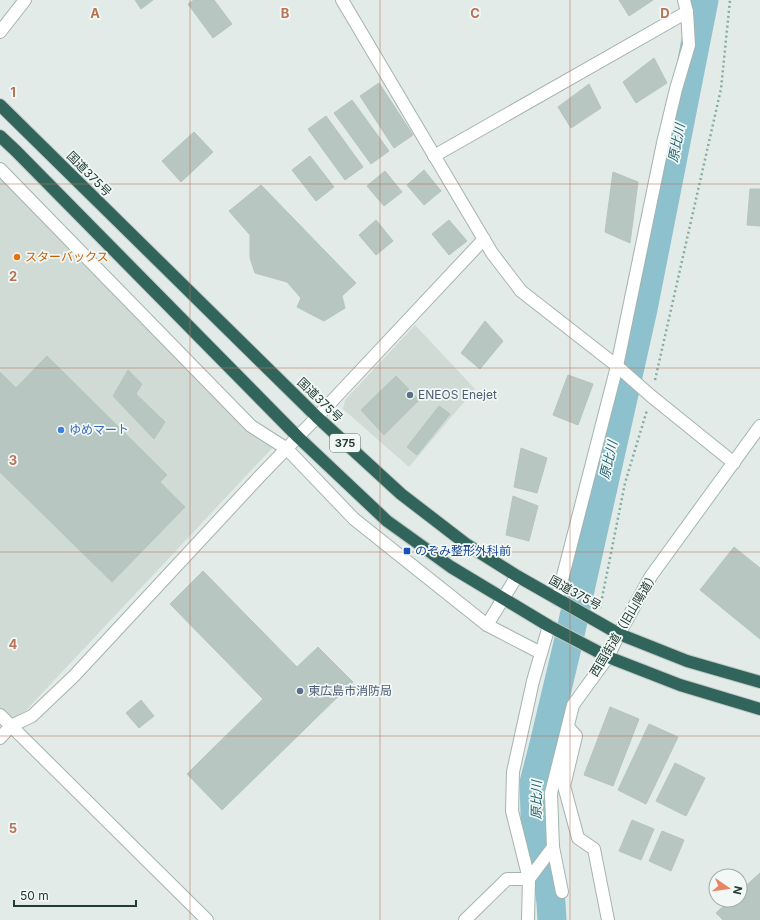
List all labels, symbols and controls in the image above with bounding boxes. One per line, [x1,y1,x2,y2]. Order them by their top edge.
text: A [90,5,100,21]
text: B [281,5,290,21]
text: C [470,5,480,21]
text: D [660,5,670,21]
text: 1 [10,84,16,100]
water label: 原比川 [664,120,688,164]
street label: 国道375号 [64,148,115,199]
place label: スターバックス [25,249,109,264]
marker: スターバックス [12,252,22,262]
text: 2 [9,268,17,284]
street label: 国道375号 [294,374,346,425]
place label: ENEOS Enejet [418,387,497,402]
marker: ENEOS Enejet [405,390,415,400]
place label: ゆめマート [69,422,129,437]
marker: ゆめマート [56,425,66,435]
road number: 375 [330,434,360,452]
water label: 原比川 [596,437,621,481]
text: 3 [9,452,17,468]
place label: のぞみ整形外科前 [415,543,511,558]
marker: のぞみ整形外科前 [402,546,412,556]
street label: 西国街道（旧山陽道） [586,568,661,679]
street label: 国道375号 [547,572,604,613]
text: 4 [9,636,18,652]
place label: 東広島市消防局 [308,683,392,698]
marker: 東広島市消防局 [295,686,305,696]
water label: 原比川 [528,778,544,820]
text: 5 [9,820,17,836]
north arrow [708,868,748,908]
scale bar [14,882,136,908]
text: N [730,885,746,896]
text: 50 m [20,888,49,903]

